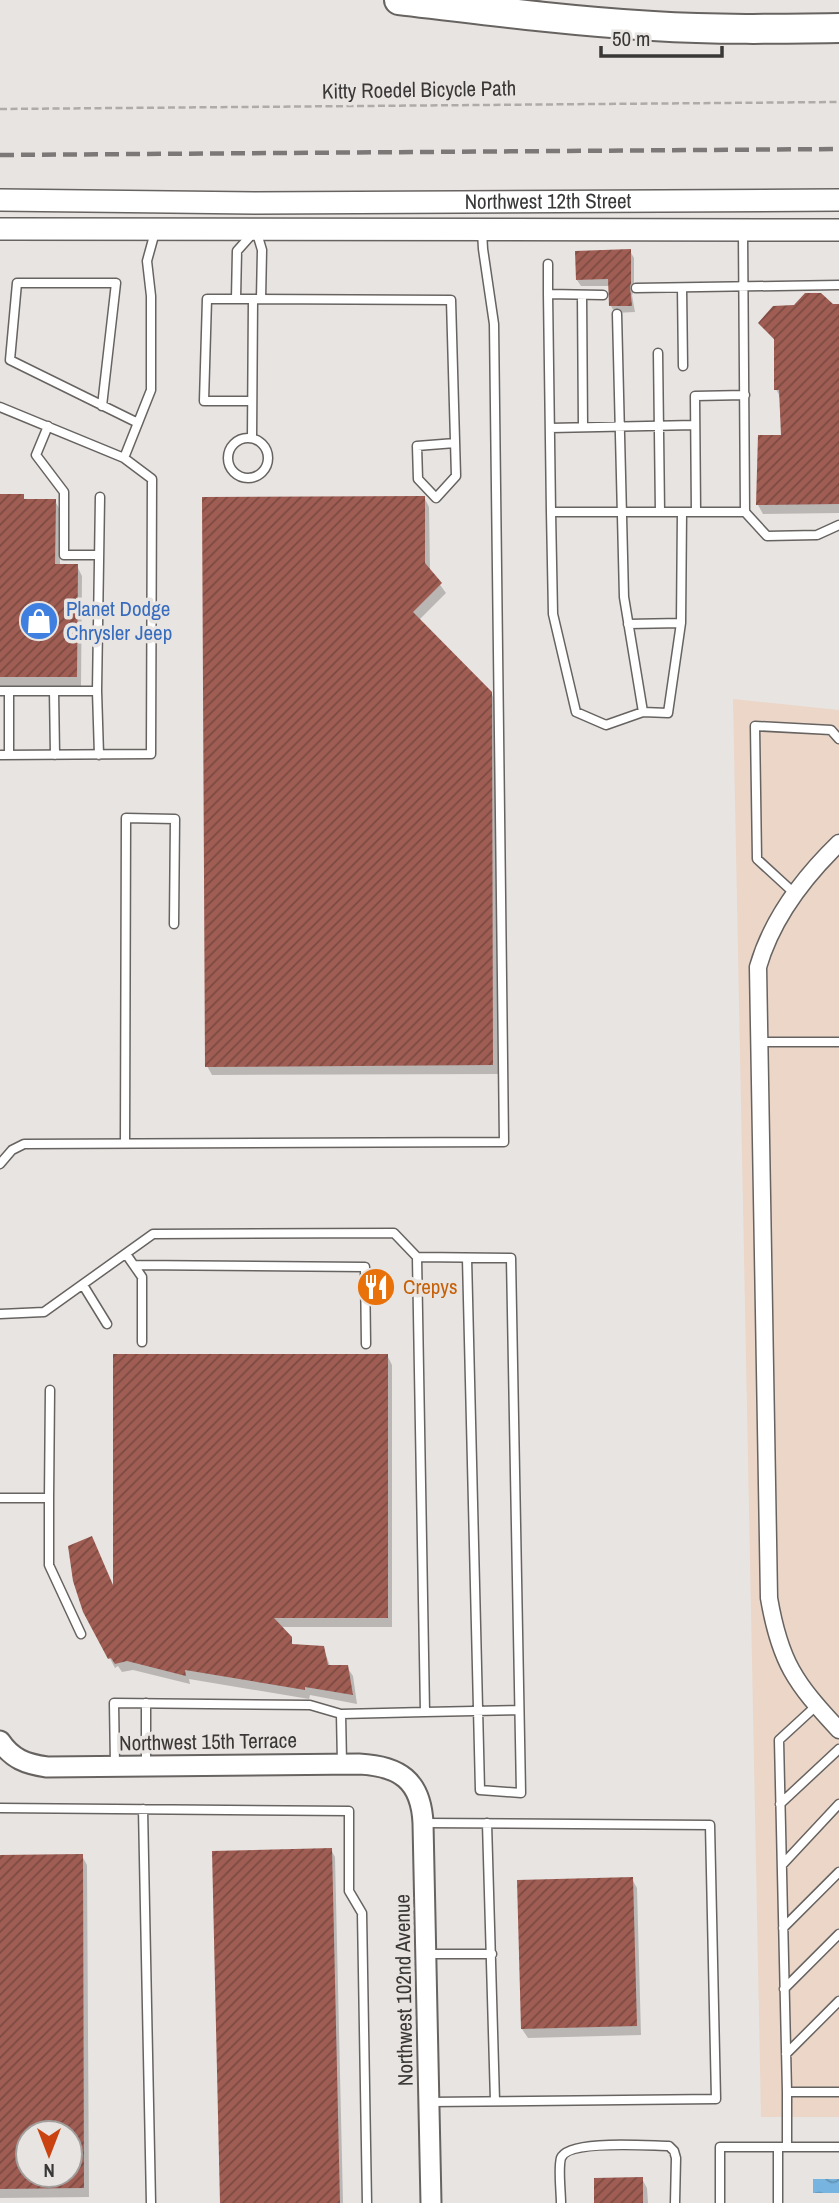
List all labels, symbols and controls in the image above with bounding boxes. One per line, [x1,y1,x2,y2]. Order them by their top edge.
scale bar [601,14,722,58]
text: 50 m [612,24,650,53]
street label: Kitty Roedel Bicycle Path [322,73,516,106]
street label: Northwest 12th Street [465,186,632,216]
place label: Planet Dodge Chrysler Jeep [66,594,172,647]
shop icon: Planet Dodge Chrysler Jeep [18,600,60,642]
restaurant icon: Crepys [355,1266,397,1308]
place label: Crepys [403,1272,458,1301]
street label: Northwest 15th Terrace [119,1725,297,1758]
street label: Northwest 102nd Avenue [387,1894,420,2086]
north arrow [14,2119,84,2189]
text: N [43,2158,55,2184]

